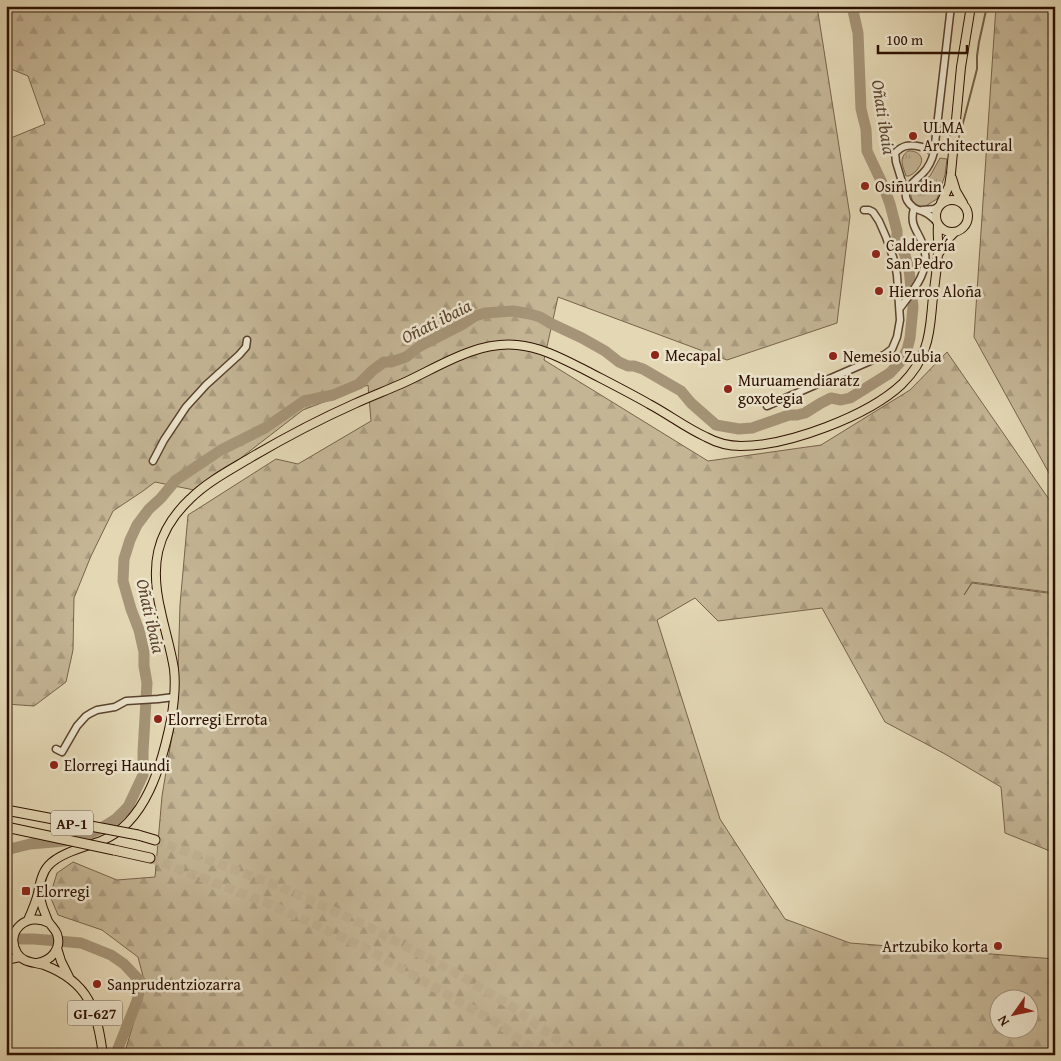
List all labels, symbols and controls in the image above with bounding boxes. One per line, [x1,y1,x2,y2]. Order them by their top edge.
scale bar [878,22,967,54]
text: 100 m [886,29,924,50]
water label: Oñati ibaia [865,78,903,157]
place label: ULMA Architectural [923,115,1013,157]
marker: ULMA Architectural [907,130,919,142]
place label: Osiñurdin [875,174,942,198]
marker: Osiñurdin [859,180,871,192]
place label: Calderería San Pedro [886,233,956,275]
marker: Calderería San Pedro [870,248,882,260]
place label: Hierros Aloña [889,279,982,303]
marker: Hierros Aloña [873,285,885,297]
water label: Oñati ibaia [396,291,476,350]
place label: Mecapal [665,343,721,367]
place label: Nemesio Zubia [843,344,942,368]
marker: Mecapal [649,349,661,361]
marker: Nemesio Zubia [827,350,839,362]
place label: Muruamendiaratz goxotegia [738,368,859,410]
marker: Muruamendiaratz goxotegia [722,383,734,395]
water label: Oñati ibaia [129,576,173,657]
place label: Elorregi Errota [168,707,268,731]
marker: Elorregi Errota [152,713,164,725]
place label: Elorregi Haundi [64,753,171,777]
marker: Elorregi Haundi [48,759,60,771]
road number: AP-1 [51,810,93,836]
place label: Elorregi [36,879,90,903]
marker: Elorregi [20,885,32,897]
place label: Artzubiko korta [882,934,988,958]
marker: Artzubiko korta [992,940,1004,952]
place label: Sanprudentziozarra [107,972,241,996]
marker: Sanprudentziozarra [91,978,103,990]
north arrow [988,988,1038,1038]
road number: GI-627 [68,1000,122,1026]
text: N [992,1011,1014,1030]

